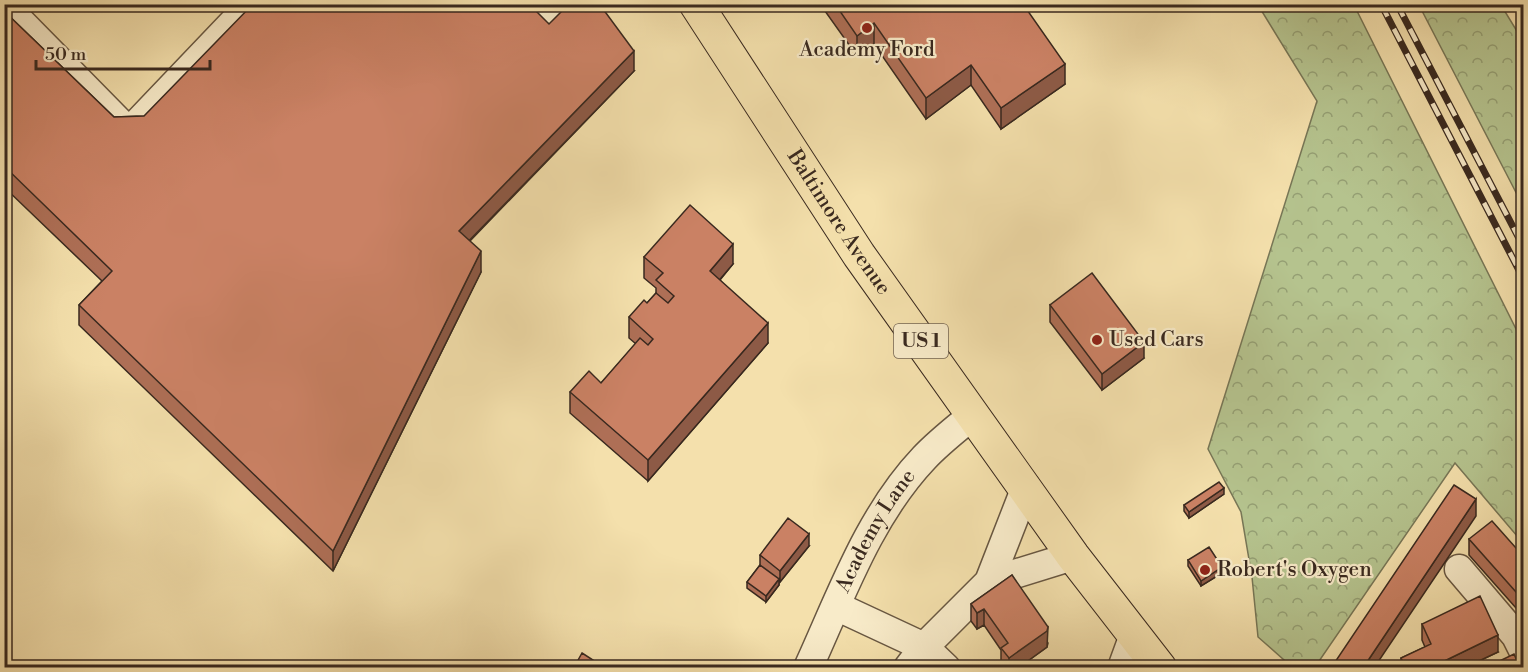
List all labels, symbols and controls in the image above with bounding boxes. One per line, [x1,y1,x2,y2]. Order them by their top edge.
marker: Academy Ford [860,21,874,35]
scale bar [36,33,210,71]
place label: Academy Ford [798,37,935,63]
text: 50 m [45,43,87,66]
street label: Baltimore Avenue [781,144,896,300]
road number: US 1 [894,324,948,358]
place label: Used Cars [1109,327,1204,353]
marker: Used Cars [1090,333,1104,347]
street label: Academy Lane [830,464,921,598]
place label: Robert's Oxygen [1217,557,1372,583]
marker: Robert's Oxygen [1198,563,1212,577]

